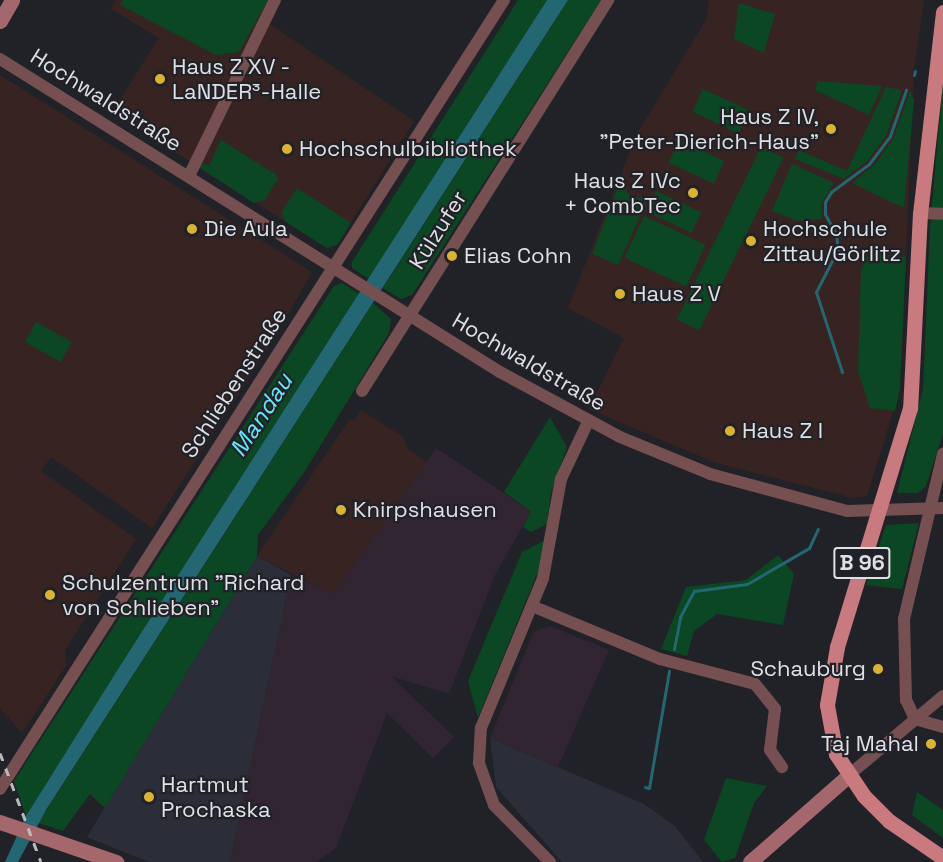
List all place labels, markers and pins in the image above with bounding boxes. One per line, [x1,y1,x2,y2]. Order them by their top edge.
place label: Haus Z XV - LaNDER³-Halle [172,53,321,104]
marker: Haus Z XV - LaNDER³-Halle [153,72,167,86]
place label: Haus Z IV, "Peter-Dierich-Haus" [599,103,819,154]
marker: Haus Z IV, "Peter-Dierich-Haus" [824,122,838,136]
place label: Hochschulbibliothek [299,136,517,162]
marker: Hochschulbibliothek [280,142,294,156]
place label: Haus Z IVc + CombTec [564,167,681,218]
marker: Haus Z IVc + CombTec [686,186,700,200]
place label: Hochschule Zittau/Görlitz [763,215,901,266]
place label: Die Aula [204,216,288,242]
marker: Die Aula [185,222,199,236]
marker: Hochschule Zittau/Görlitz [744,234,758,248]
place label: Elias Cohn [464,243,572,269]
marker: Elias Cohn [445,249,459,263]
place label: Haus Z V [632,281,721,307]
marker: Haus Z V [613,287,627,301]
place label: Haus Z I [742,418,823,444]
marker: Haus Z I [723,424,737,438]
place label: Knirpshausen [353,497,497,523]
marker: Knirpshausen [334,503,348,517]
place label: Schulzentrum "Richard von Schlieben" [62,569,304,620]
marker: Schulzentrum "Richard von Schlieben" [43,588,57,602]
place label: Schauburg [750,656,866,682]
marker: Schauburg [871,662,885,676]
place label: Taj Mahal [821,731,919,757]
marker: Taj Mahal [924,737,938,751]
place label: Hartmut Prochaska [161,771,271,822]
marker: Hartmut Prochaska [142,790,156,804]

